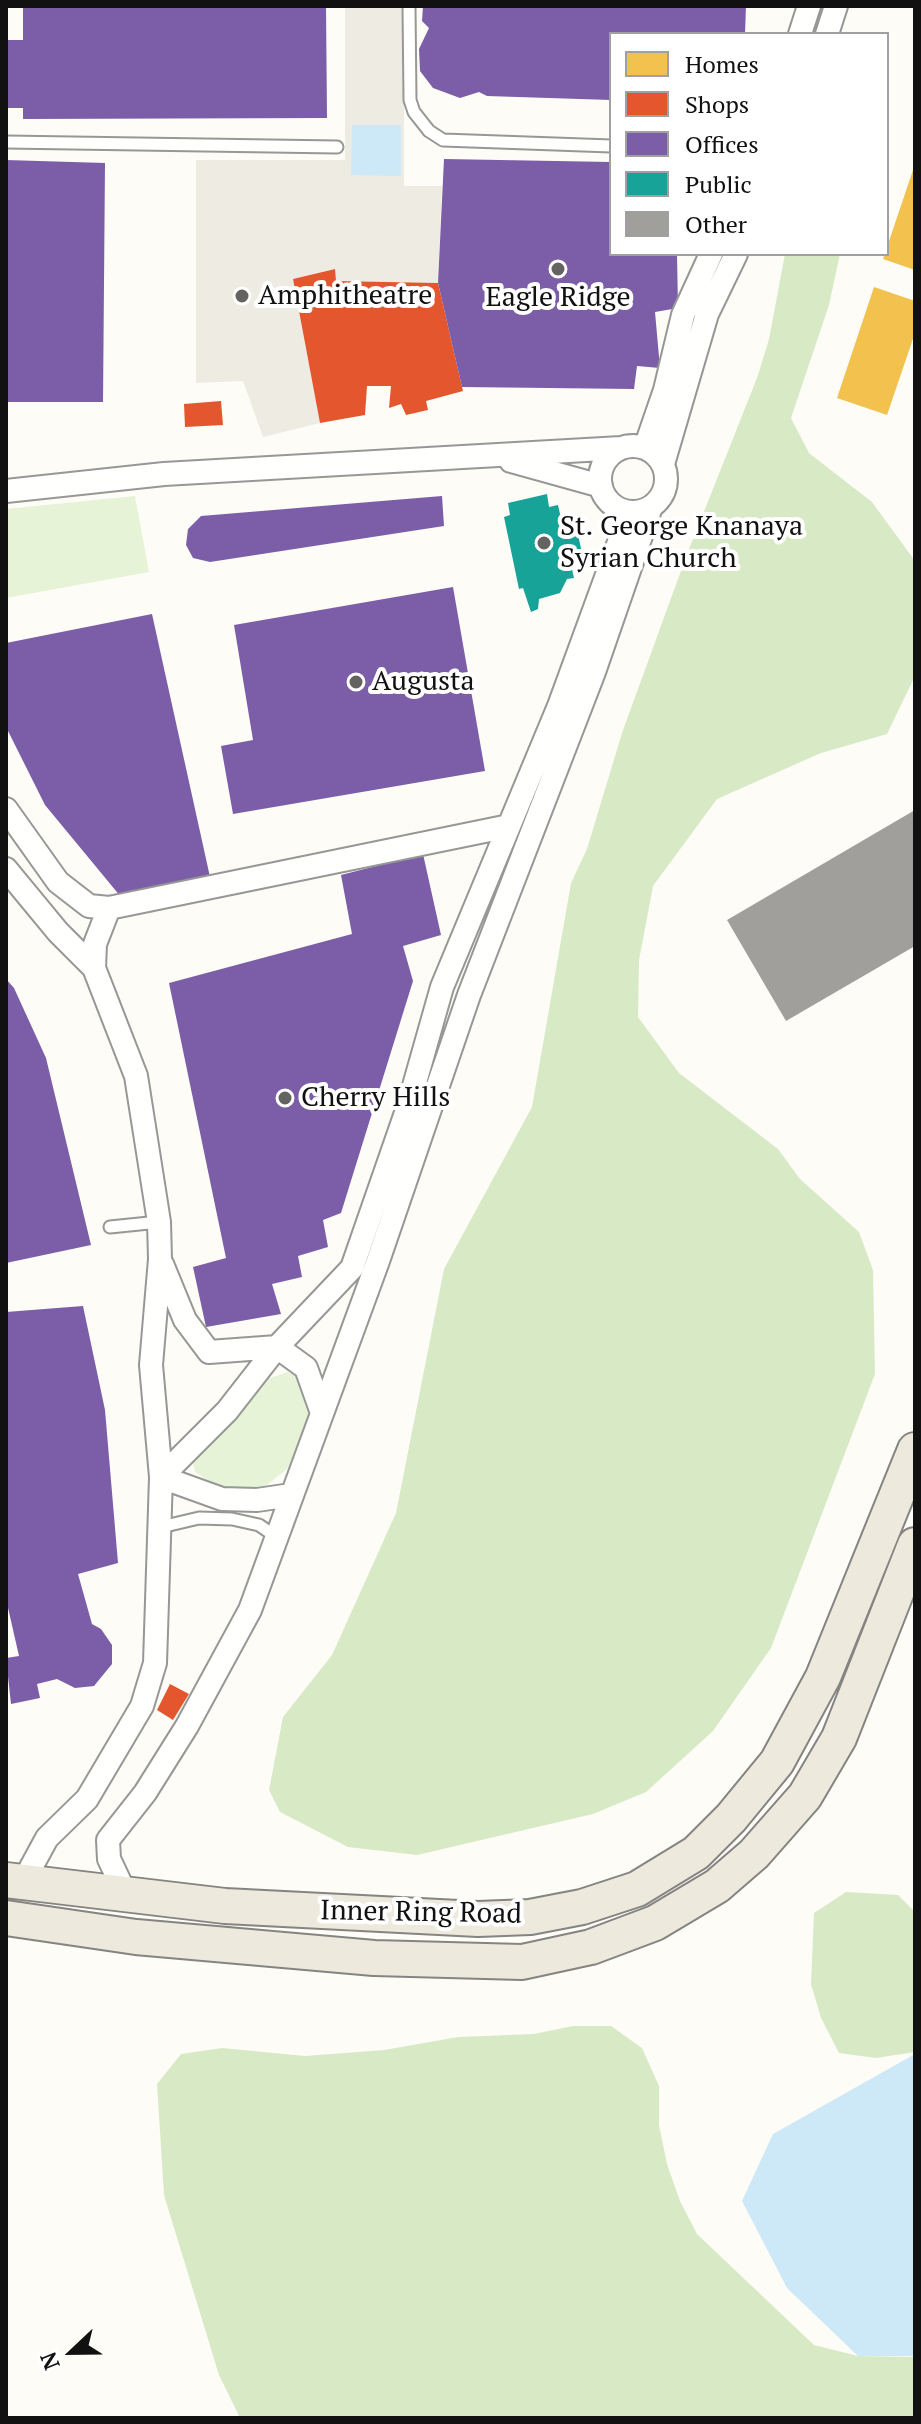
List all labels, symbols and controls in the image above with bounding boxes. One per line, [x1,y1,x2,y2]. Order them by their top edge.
legend [609,32,889,256]
text: Homes [685,48,759,80]
text: Shops [685,88,749,120]
text: Offices [685,128,759,160]
text: Public [685,168,752,200]
text: Other [685,208,747,240]
marker: Eagle Ridge [549,260,567,278]
place label: Amphitheatre [258,279,432,313]
place label: Eagle Ridge [485,281,631,315]
marker: Amphitheatre [233,287,251,305]
place label: St. George Knanaya Syrian Church [560,510,803,576]
marker: St. George Knanaya Syrian Church [535,534,553,552]
place label: Augusta [372,665,475,699]
marker: Augusta [347,673,365,691]
place label: Cherry Hills [301,1081,450,1115]
marker: Cherry Hills [276,1089,294,1107]
street label: Inner Ring Road [320,1894,522,1932]
north arrow [32,2312,112,2392]
text: N [33,2348,66,2374]

